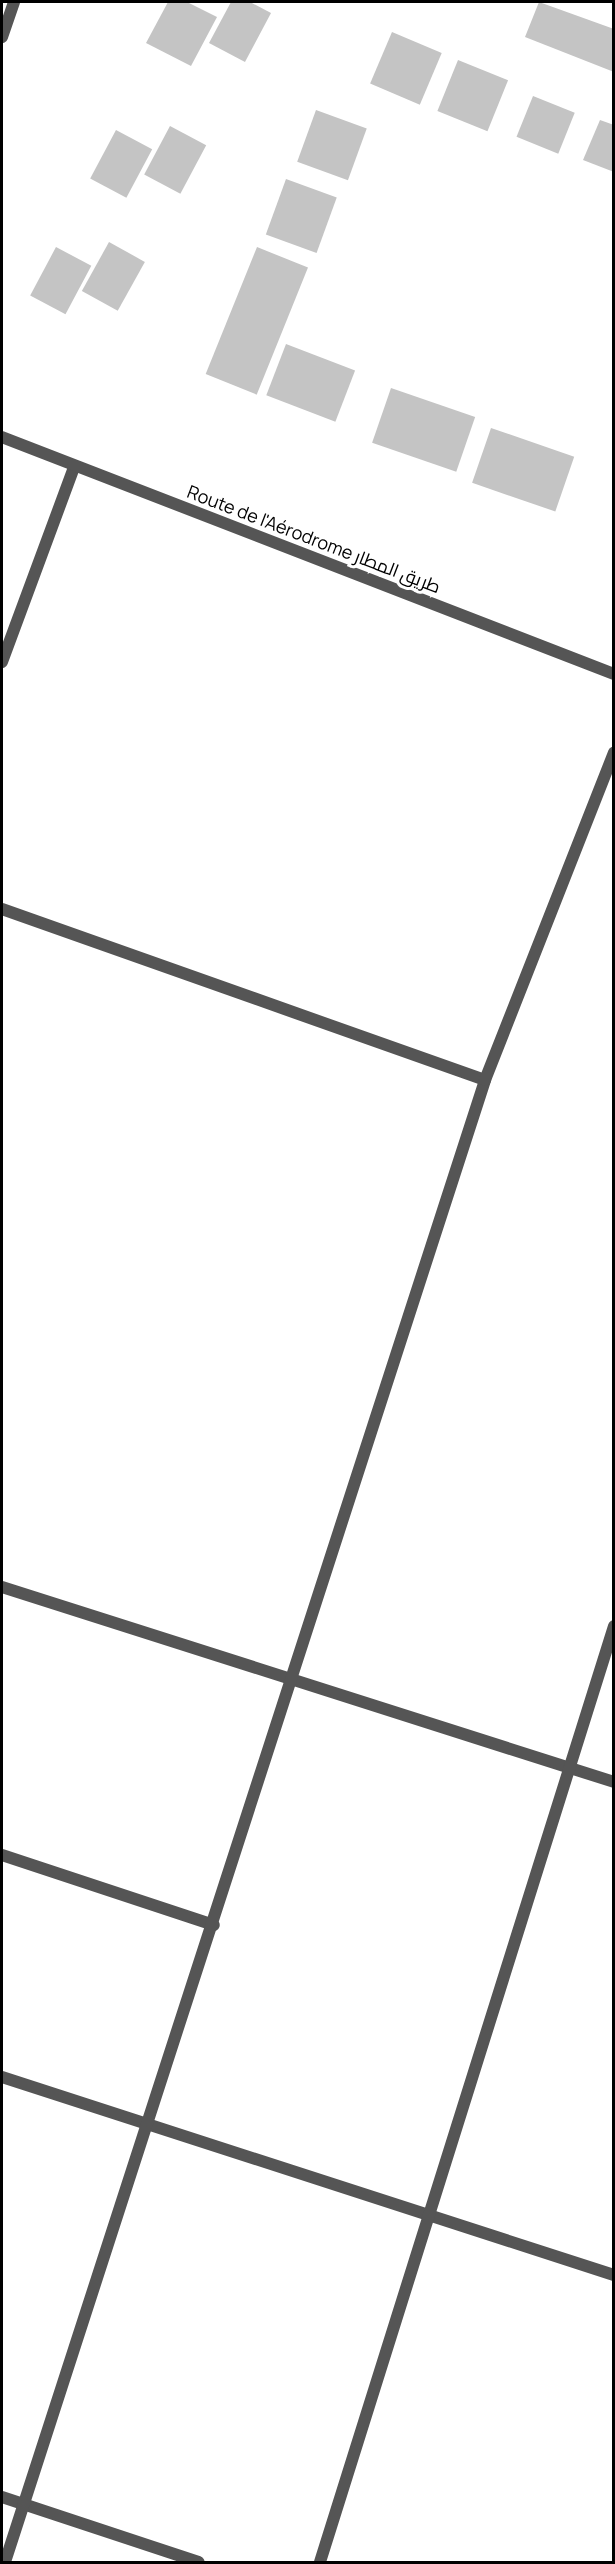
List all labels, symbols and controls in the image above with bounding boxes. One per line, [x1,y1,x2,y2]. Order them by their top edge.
street label: Route de l'Aérodrome طريق المطار [184,481,444,597]

